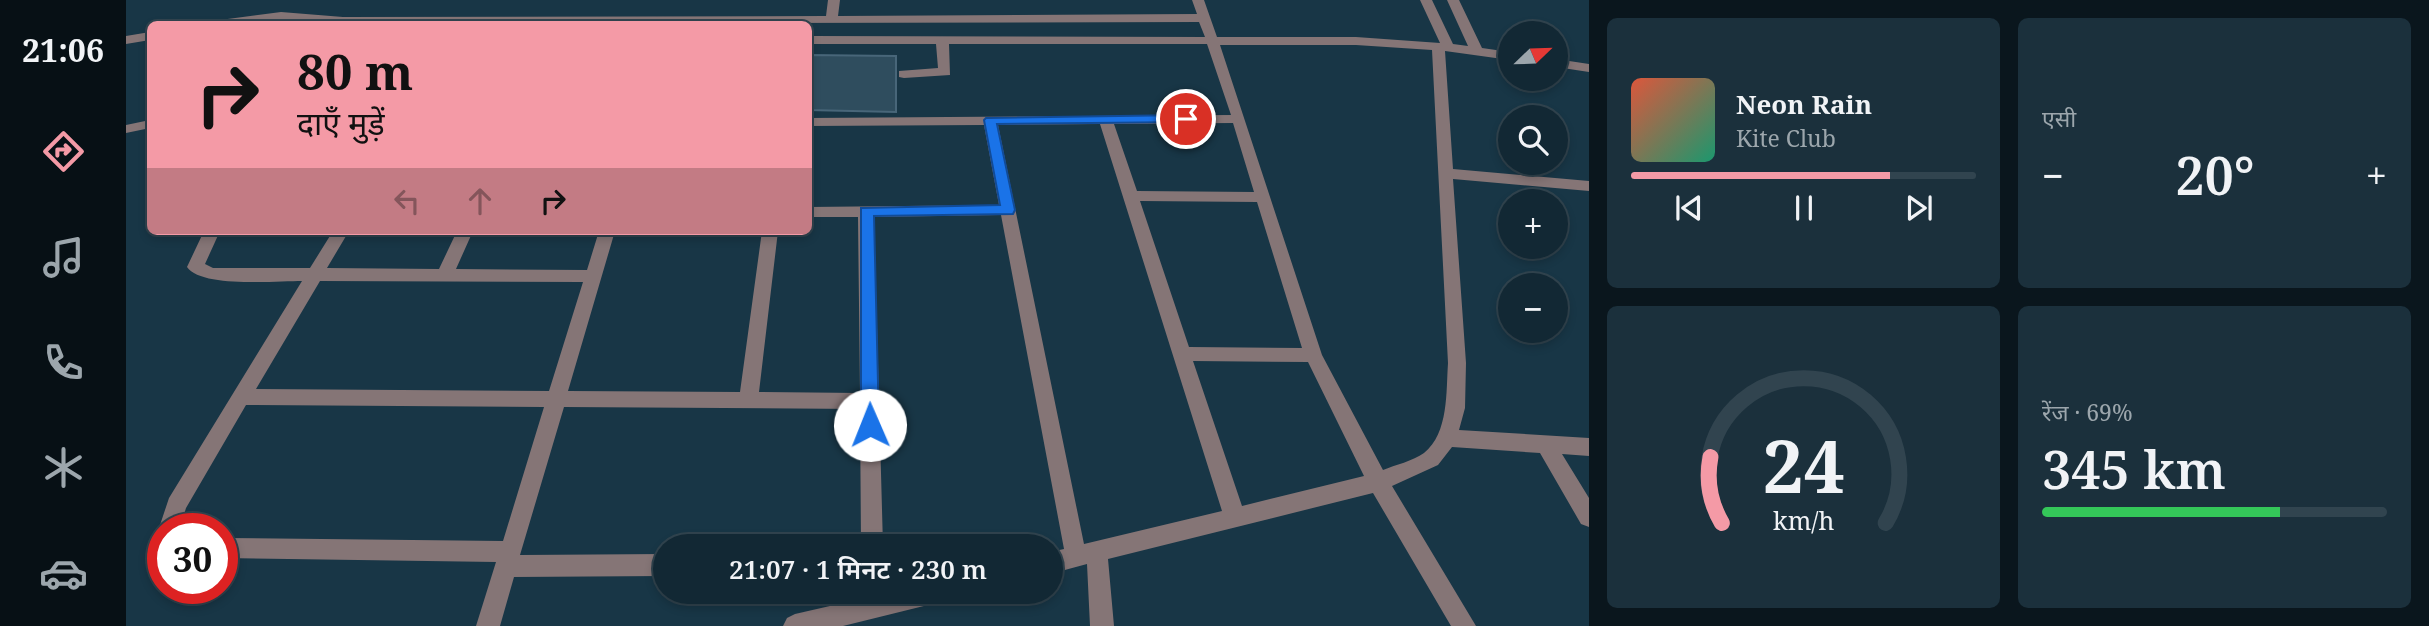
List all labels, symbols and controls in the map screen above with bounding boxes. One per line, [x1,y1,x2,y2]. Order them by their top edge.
north arrow [1498,21,1568,91]
map controls [1498,21,1568,343]
text: 21:06 [22,28,104,71]
text: 80 m [297,38,413,104]
icon: right [182,49,273,140]
text: Neon Rain [1736,86,1872,122]
pin [1156,89,1216,149]
icon: arrive [1167,100,1205,138]
text: दाएँ मुड़ें [297,101,385,144]
text: एसी [2042,102,2076,134]
button: search [1498,105,1568,175]
text: Kite Club [1736,122,1836,154]
icon: directions [39,127,88,176]
text: 20° [2175,139,2255,210]
text: − [2042,149,2064,201]
text: + [2366,149,2387,201]
icon: left [388,182,426,220]
icon: ahead [461,182,499,220]
icon: right [534,182,572,220]
button: + [1498,189,1568,259]
icon: previous [1670,189,1708,227]
icon: pause [1785,189,1823,227]
icon: next [1900,189,1938,227]
icon: music [39,233,88,282]
button: − [1498,273,1568,343]
icon: phone [39,338,88,387]
position arrow [833,388,907,462]
text: रेंज · 69% [2042,396,2133,428]
text: 24 [1762,415,1845,514]
text: 345 km [2042,433,2226,504]
icon: climate [39,443,88,492]
text: km/h [1773,503,1834,537]
speed limit sign: 30 [147,513,238,604]
icon: car [39,549,88,598]
text: 21:07 · 1 मिनट · 230 m [729,551,987,587]

